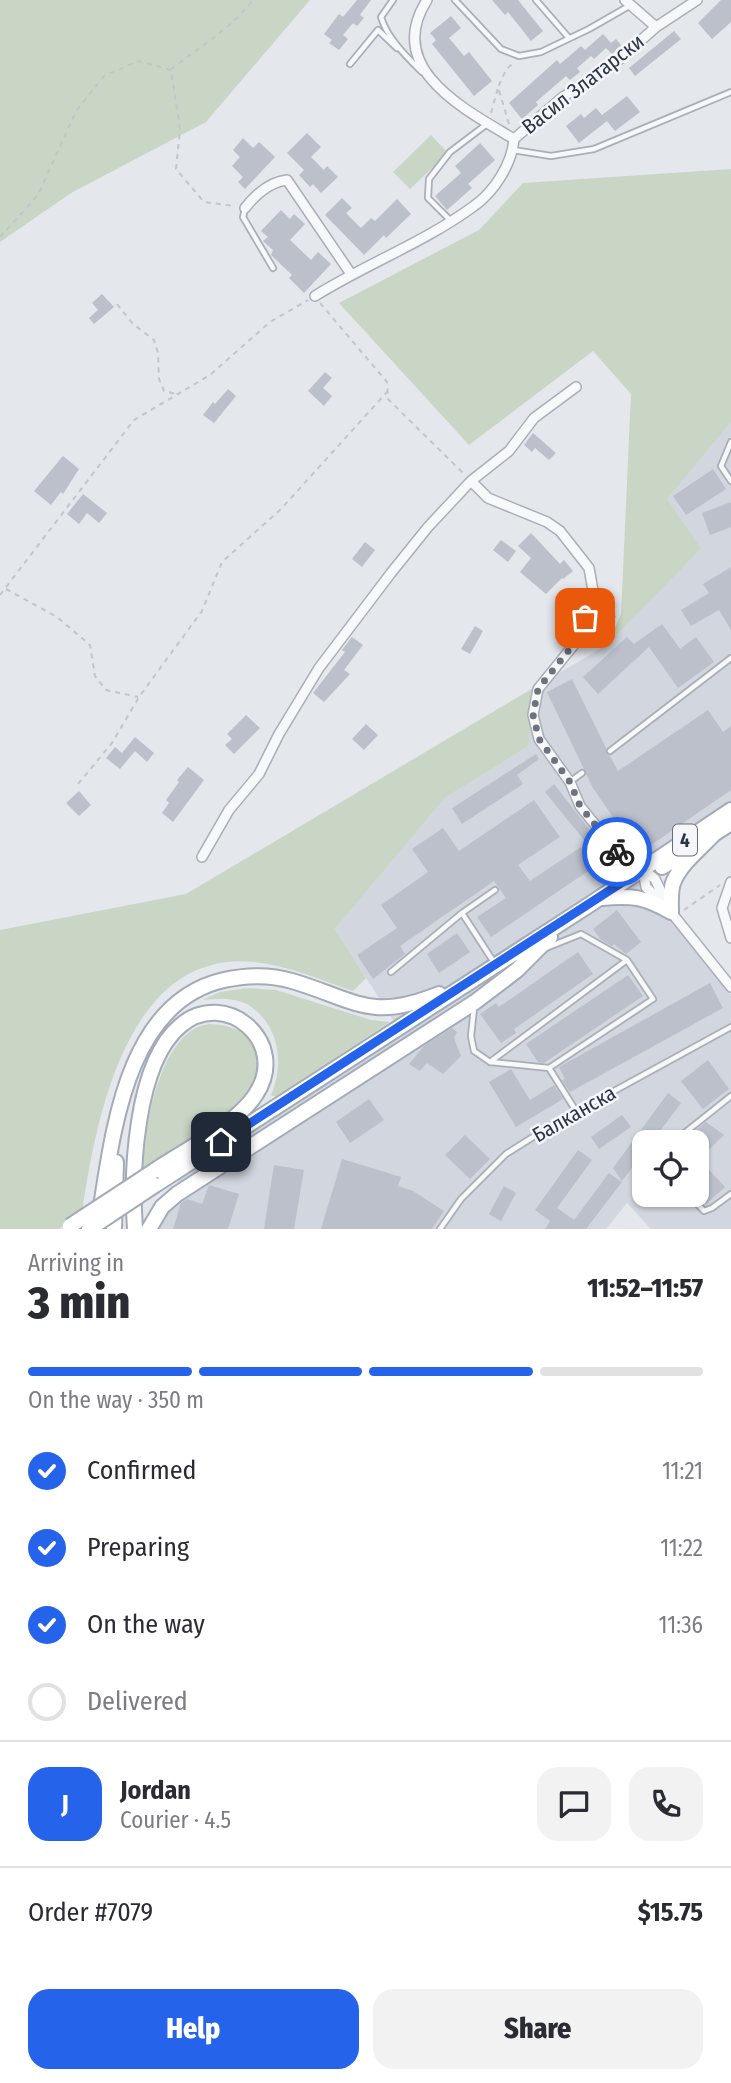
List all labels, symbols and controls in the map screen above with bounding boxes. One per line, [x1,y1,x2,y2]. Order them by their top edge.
street label: Васил Златарски [517,28,649,140]
pin [555,588,615,648]
icon: bag [566,599,604,637]
courier [582,817,652,887]
road number: 4 [673,824,697,856]
icon: bike [598,833,636,871]
street label: Балканска [528,1080,620,1148]
pin [191,1112,251,1172]
icon: home [202,1123,240,1161]
map controls [632,1130,709,1207]
button: locate [632,1130,709,1207]
text: Arriving in [28,1249,124,1277]
text: 11:52–11:57 [587,1273,703,1304]
text: 3 min [28,1275,130,1330]
text: On the way · 350 m [28,1386,204,1414]
icon: check [28,1452,66,1490]
text: Confirmed [87,1455,197,1486]
text: 11:21 [662,1457,703,1485]
icon: check [28,1529,66,1567]
text: Preparing [87,1532,189,1563]
text: 11:22 [660,1534,703,1562]
icon: check [28,1606,66,1644]
text: On the way [87,1609,205,1640]
text: 11:36 [659,1611,703,1639]
text: Delivered [87,1686,188,1717]
button: chat [537,1767,611,1841]
button: phone [629,1767,703,1841]
text: Jordan [120,1775,191,1806]
text: J [61,1789,69,1820]
text: Courier · 4.5 [120,1806,231,1834]
text: Order #7079 [28,1897,153,1928]
text: $15.75 [638,1897,703,1928]
button: Help [28,1989,359,2069]
button: Share [373,1989,703,2069]

